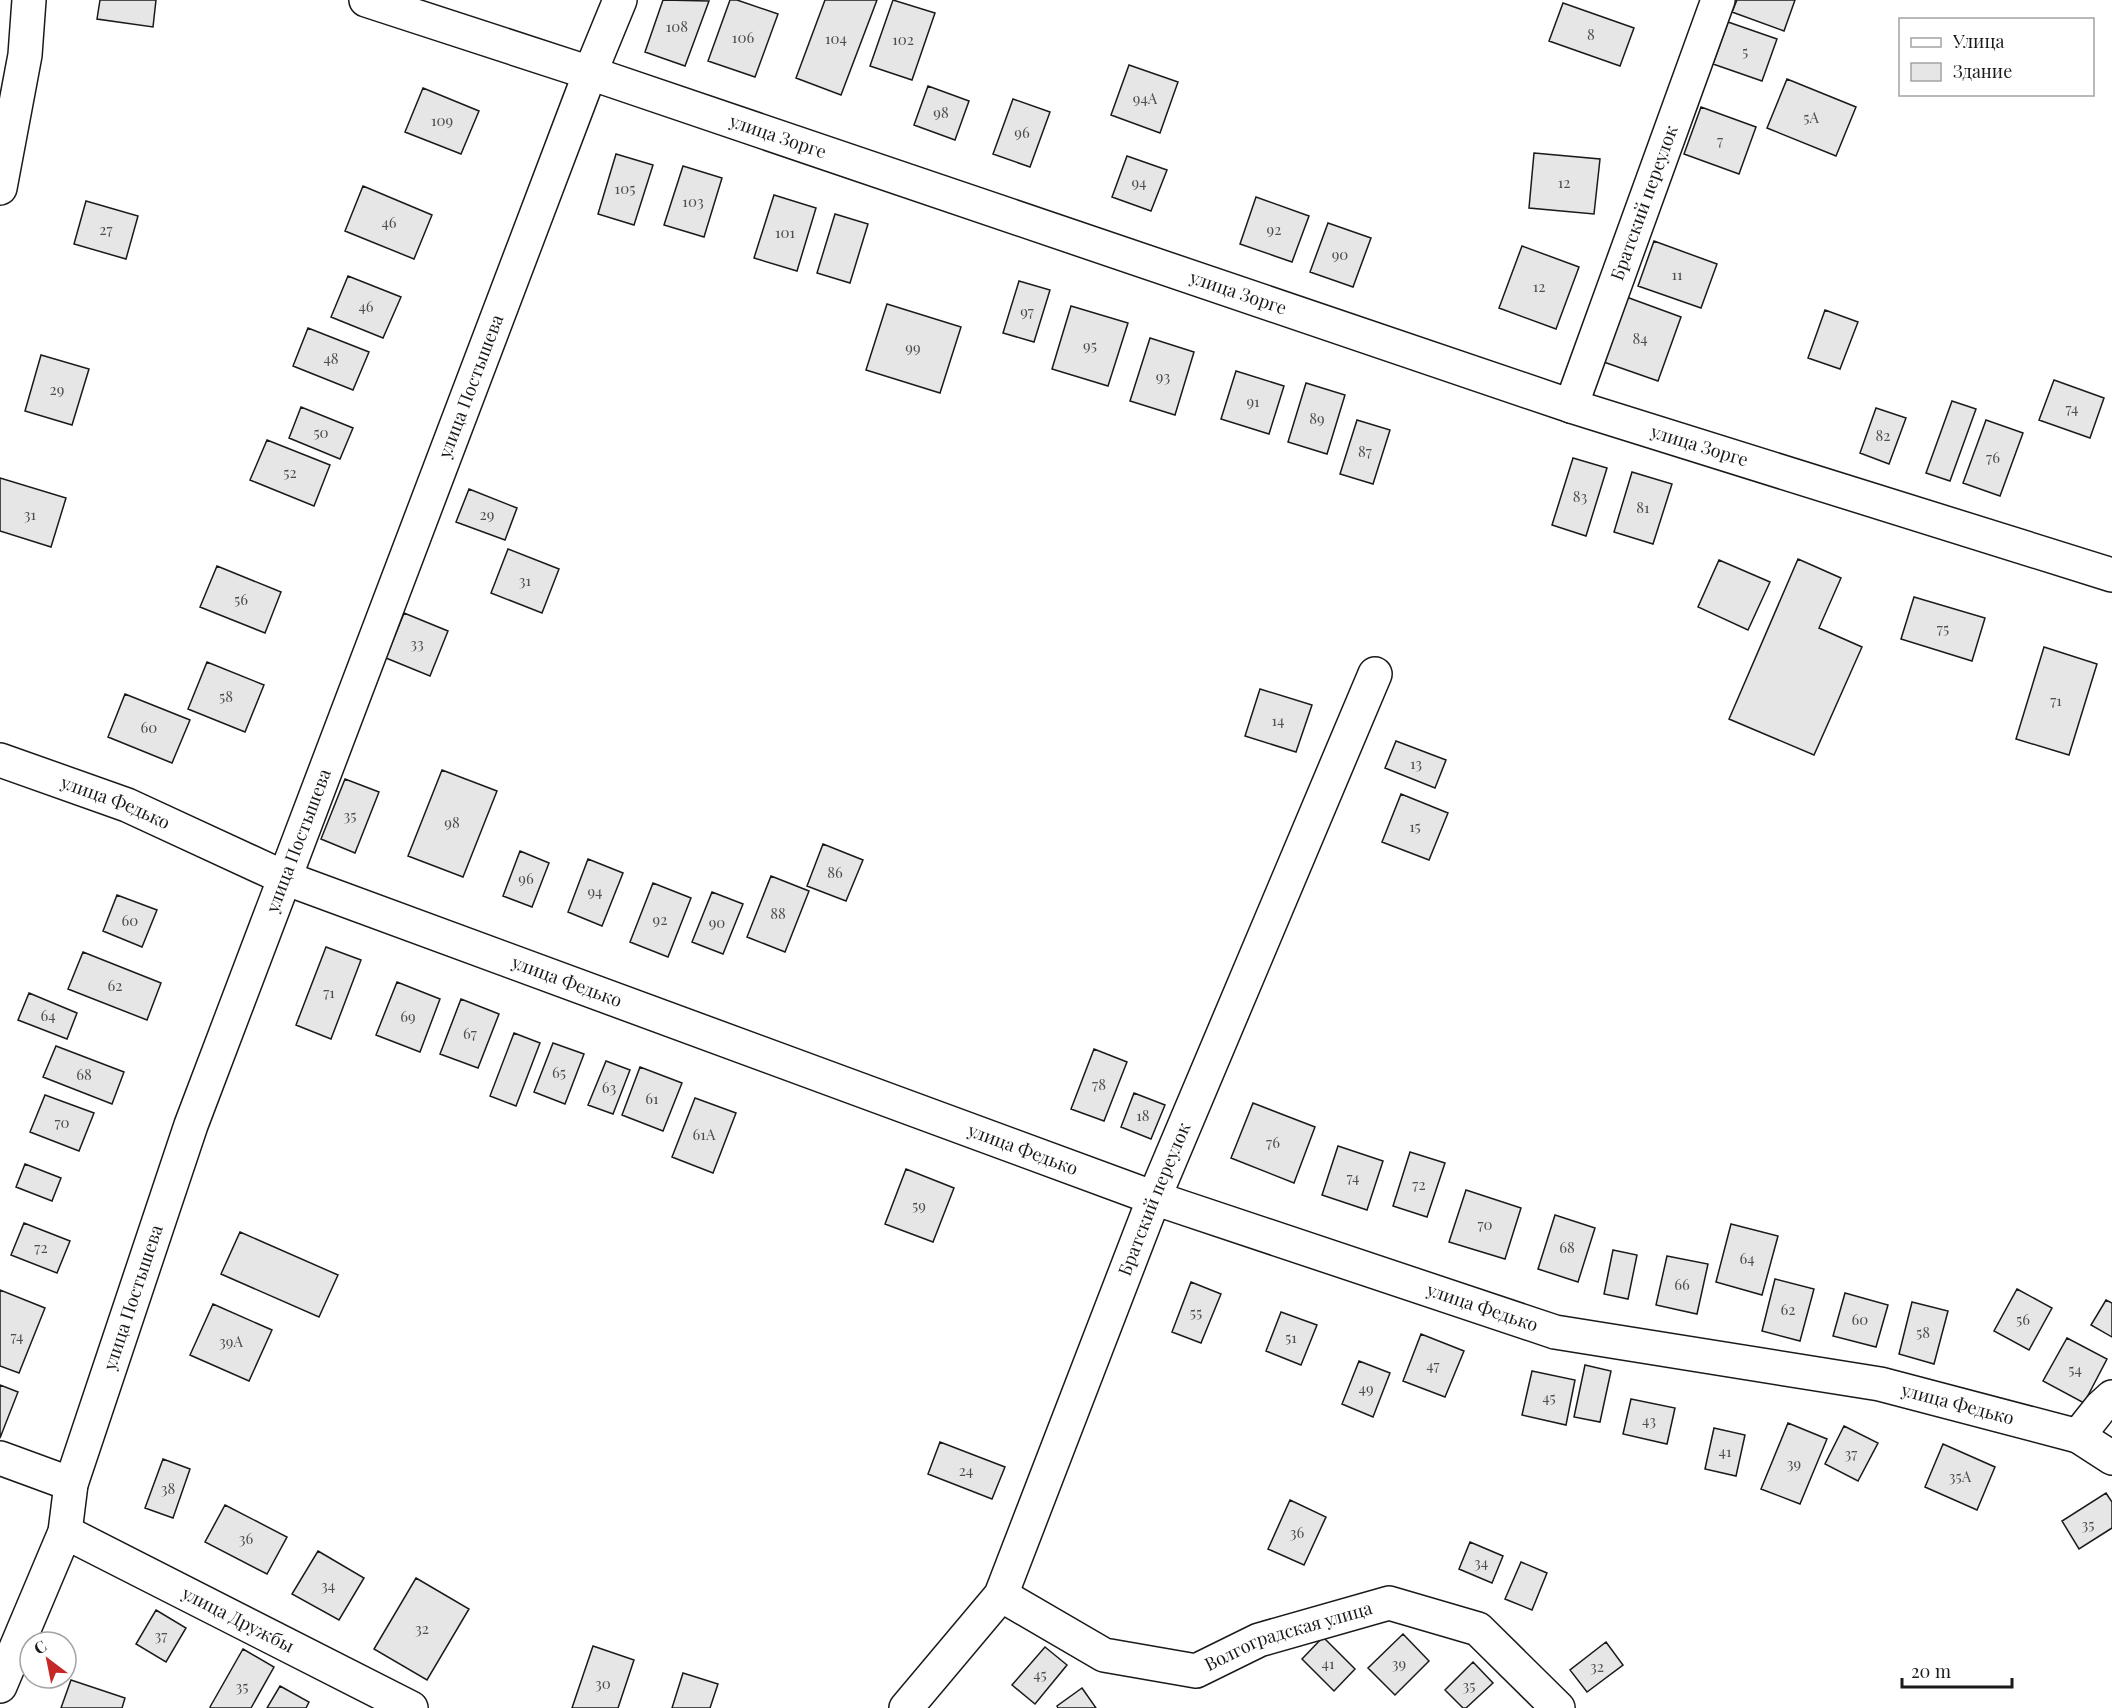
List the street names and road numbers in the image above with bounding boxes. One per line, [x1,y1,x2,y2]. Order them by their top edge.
street label: улица Зорге [726,108,830,163]
street label: Братский переулок [1605,122,1683,283]
street label: улица Зорге [1186,264,1290,320]
street label: улица Постышева [432,311,508,462]
street label: улица Зорге [1647,418,1751,472]
street label: улица Постышева [259,765,336,917]
street label: улица Федько [57,769,174,834]
street label: улица Федько [508,949,626,1012]
street label: улица Федько [964,1117,1082,1180]
street label: Братский переулок [1112,1119,1195,1279]
street label: улица Постышева [97,1222,168,1374]
street label: улица Федько [1423,1277,1541,1337]
street label: улица Федько [1898,1377,2017,1430]
street label: улица Дружбы [177,1580,299,1658]
street label: Волгоградская улица [1200,1595,1375,1676]

